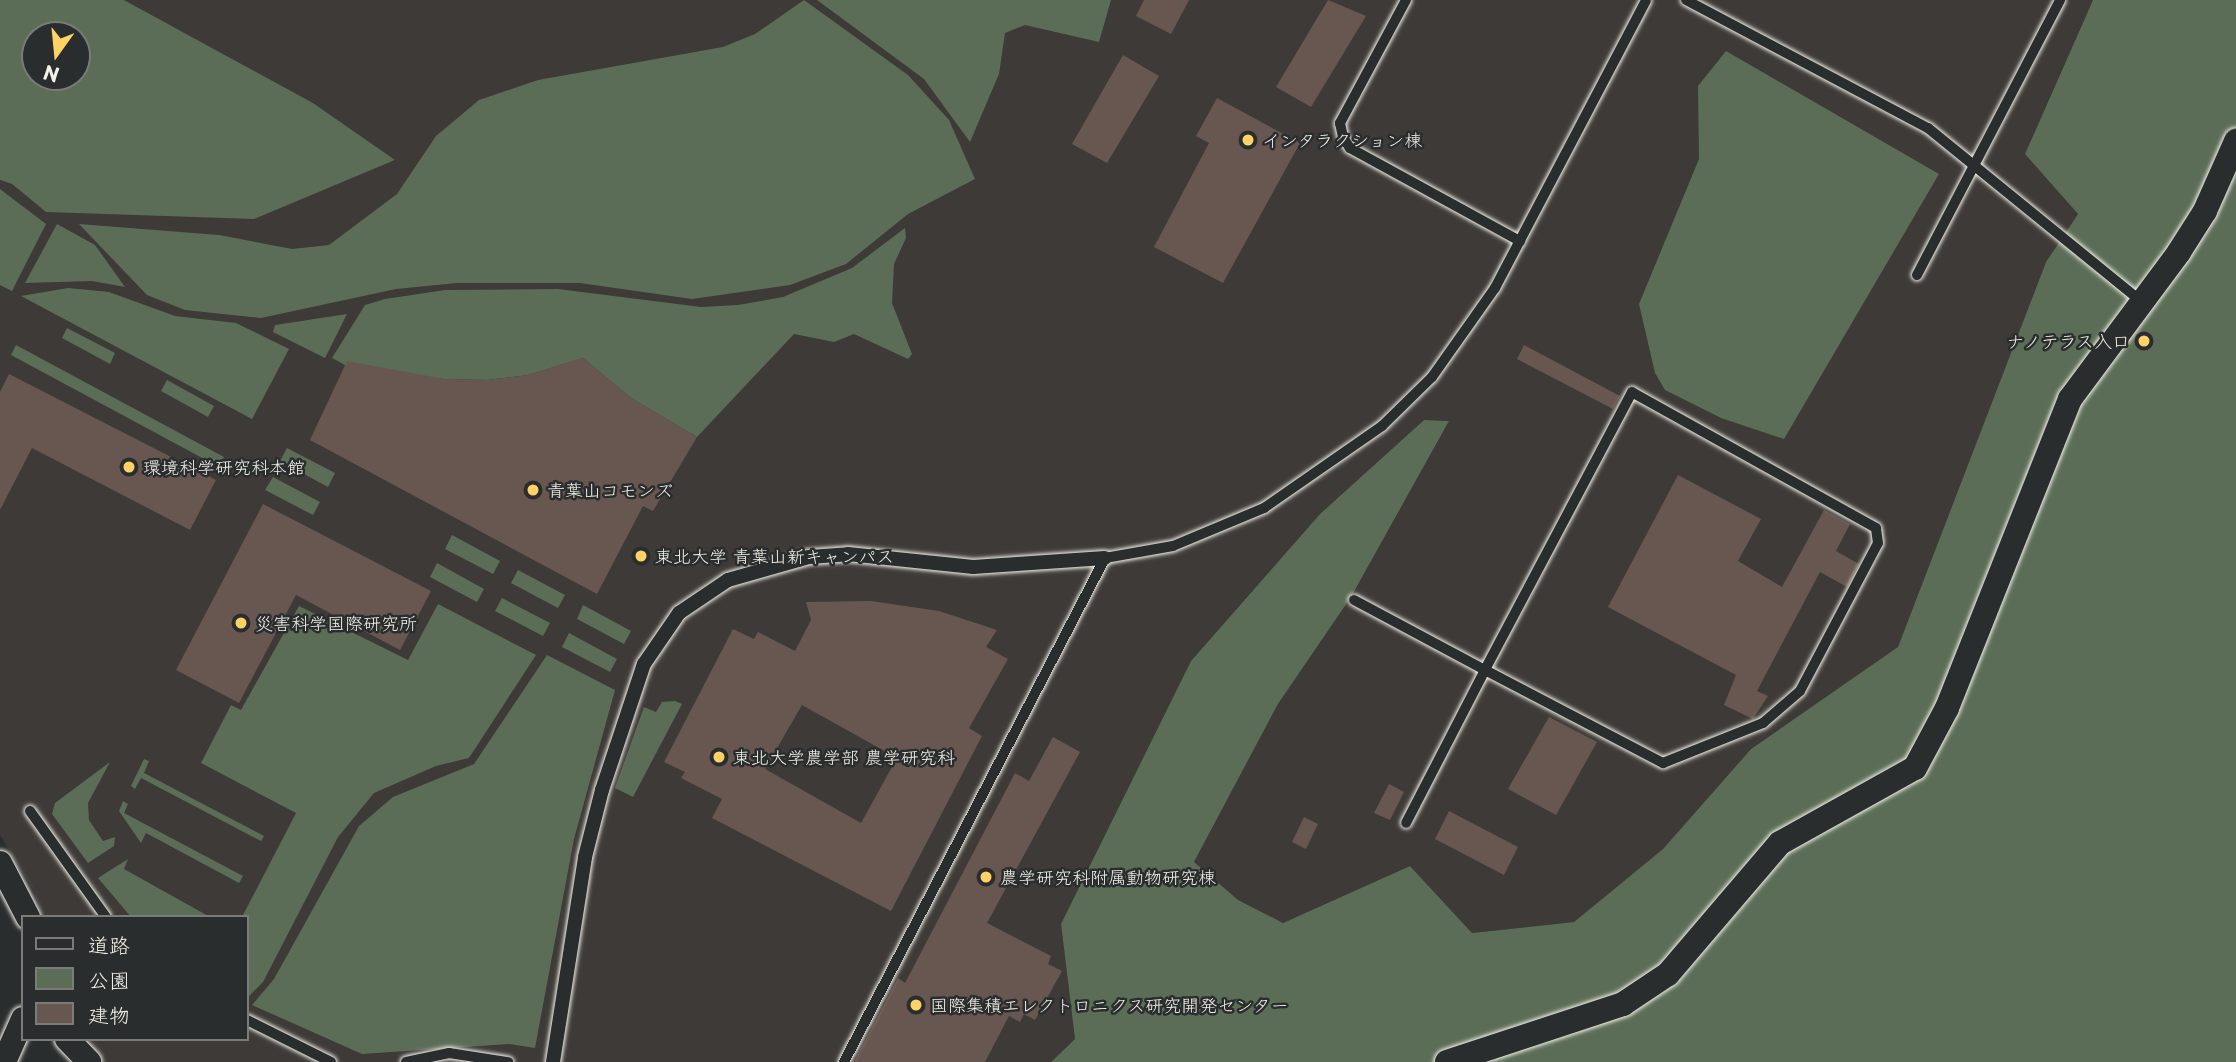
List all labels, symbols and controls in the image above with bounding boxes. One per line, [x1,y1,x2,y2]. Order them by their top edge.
north arrow [21,21,91,91]
text: N [40,59,62,90]
place label: インタラクション棟 [1262,129,1424,151]
marker: インタラクション棟 [1240,132,1256,148]
place label: ナノテラス入口 [2004,330,2130,352]
marker: ナノテラス入口 [2136,333,2152,349]
place label: 環境科学研究科本館 [143,456,305,478]
marker: 環境科学研究科本館 [121,459,137,475]
place label: 青葉山コモンズ [547,479,673,501]
marker: 青葉山コモンズ [525,482,541,498]
place label: 東北大学 青葉山新キャンパス [655,545,895,567]
marker: 東北大学 青葉山新キャンパス [633,548,649,564]
place label: 災害科学国際研究所 [255,612,417,634]
marker: 災害科学国際研究所 [233,615,249,631]
place label: 東北大学農学部 農学研究科 [733,746,955,768]
marker: 東北大学農学部 農学研究科 [711,749,727,765]
place label: 農学研究科附属動物研究棟 [1000,866,1216,888]
marker: 農学研究科附属動物研究棟 [978,869,994,885]
legend [21,915,248,1041]
text: 道路 [88,928,130,960]
text: 公園 [88,963,130,995]
place label: 国際集積エレクトロニクス研究開発センター [930,994,1290,1016]
marker: 国際集積エレクトロニクス研究開発センター [908,997,924,1013]
text: 建物 [88,998,130,1030]

